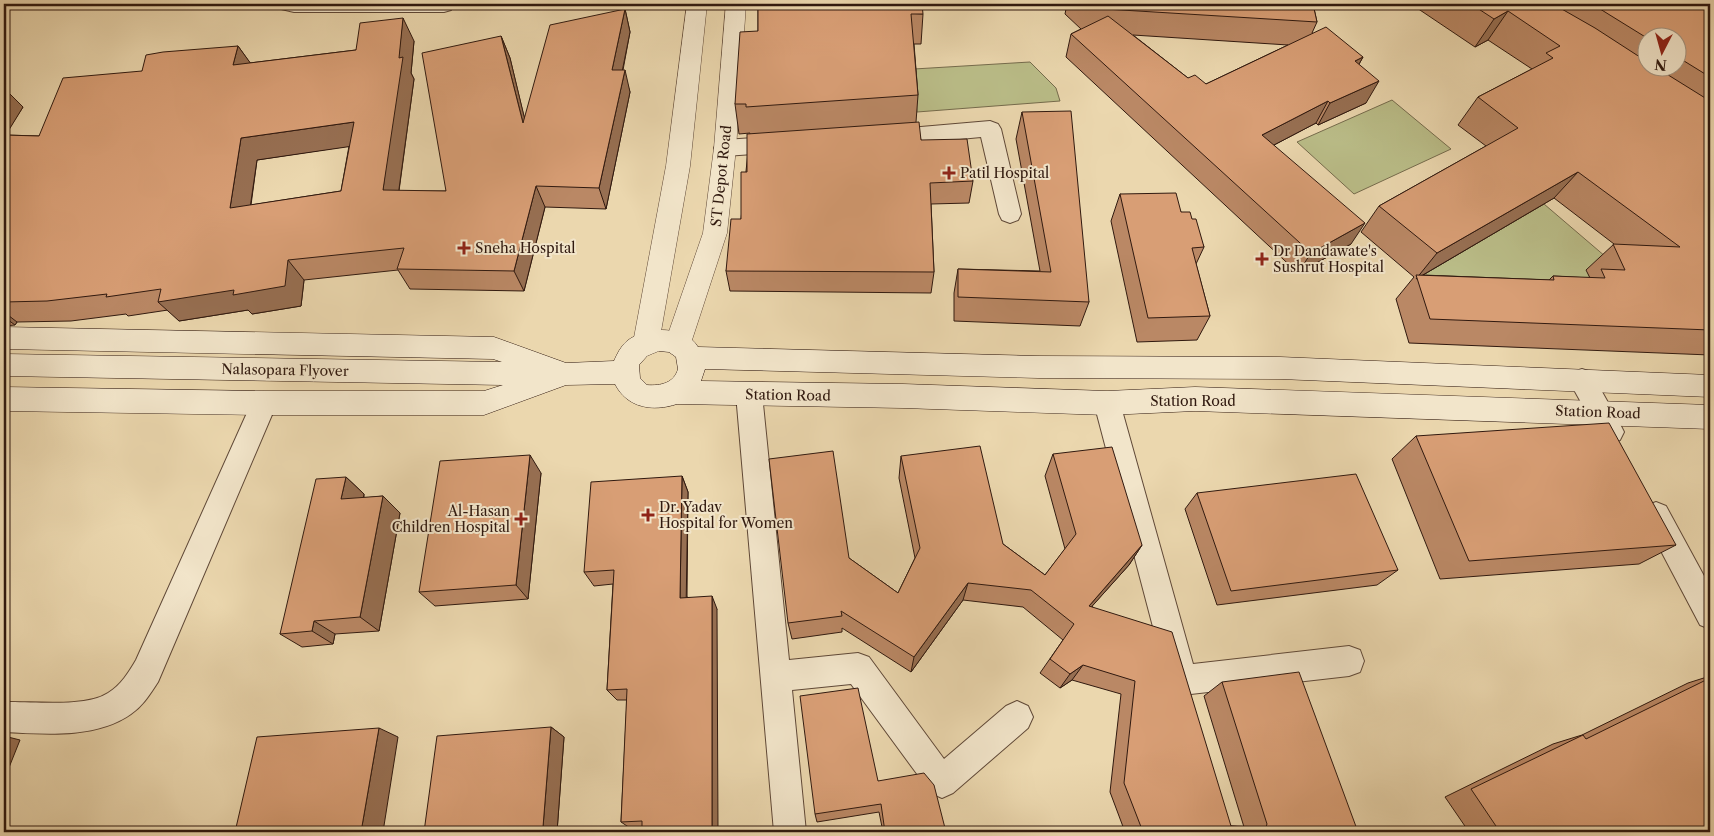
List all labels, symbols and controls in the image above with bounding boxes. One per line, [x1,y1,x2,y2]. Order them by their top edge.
north arrow [1636,28,1686,78]
text: N [1654,55,1668,75]
street label: ST Depot Road [707,124,735,228]
place label: Patil Hospital [960,164,1049,182]
marker: Patil Hospital [942,166,956,180]
place label: Sneha Hospital [475,239,575,257]
marker: Sneha Hospital [457,241,471,255]
place label: Dr Dandawate's Sushrut Hospital [1273,242,1384,276]
marker: Dr Dandawate's Sushrut Hospital [1255,252,1269,266]
street label: Nalasopara Flyover [221,360,349,380]
street label: Station Road [745,385,831,405]
street label: Station Road [1150,392,1236,410]
street label: Station Road [1555,402,1642,423]
place label: Dr. Yadav Hospital for Women [659,498,793,532]
place label: Al-Hasan Children Hospital [392,502,510,536]
marker: Dr. Yadav Hospital for Women [641,508,655,522]
marker: Al-Hasan Children Hospital [514,512,528,526]

